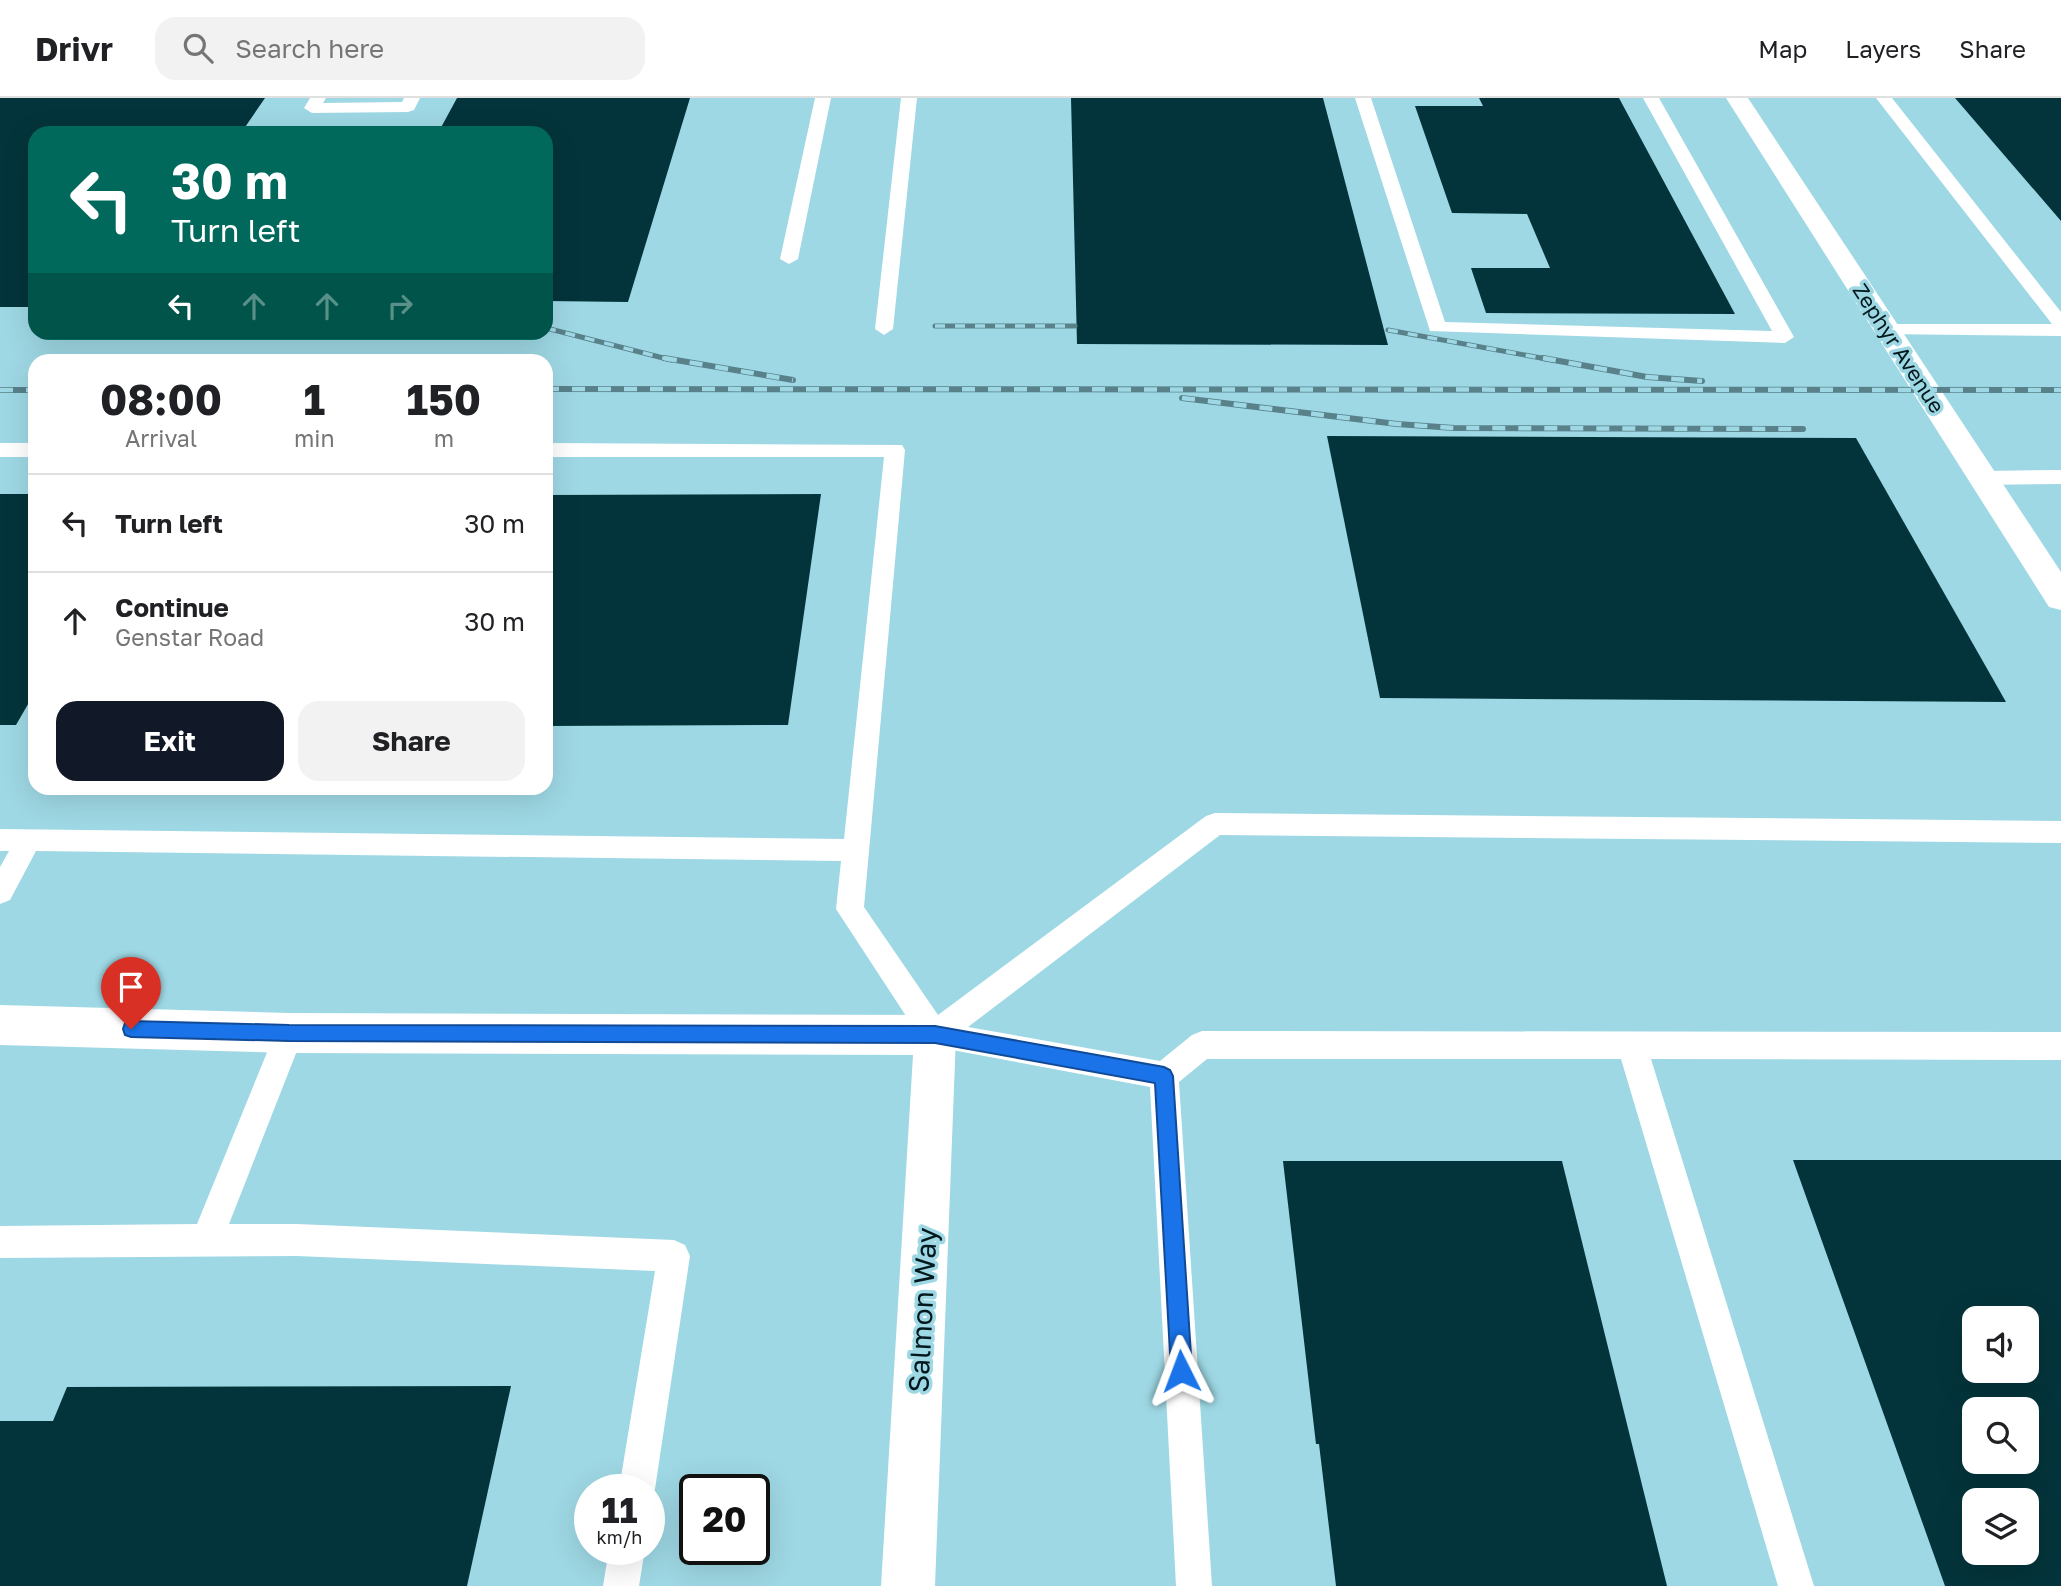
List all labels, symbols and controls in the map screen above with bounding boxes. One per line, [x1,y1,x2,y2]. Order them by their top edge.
search box [155,17,645,80]
text: Drivr [35,29,113,68]
icon: search [179,29,217,67]
text: Search here [235,33,384,64]
text: Map [1758,34,1807,63]
text: Layers [1845,34,1921,63]
text: Share [1959,34,2026,63]
text: 30 m [171,151,288,210]
icon: left [56,154,147,245]
text: Turn left [171,211,300,249]
street label: Zephyr Avenue [1847,278,1951,418]
icon: left [162,287,200,325]
icon: ahead [235,287,273,325]
icon: ahead [308,287,346,325]
icon: right [381,287,419,325]
text: 08:00 [100,374,222,424]
text: 1 [304,374,325,424]
text: 150 [407,374,481,424]
text: Arrival [125,424,197,452]
text: min [294,424,335,452]
text: m [434,424,454,452]
icon: left [56,504,94,542]
text: Turn left [115,508,223,539]
text: 30 m [464,508,525,539]
text: Continue [115,592,229,623]
icon: ahead [56,602,94,640]
text: 30 m [464,606,525,637]
text: Genstar Road [115,623,264,651]
button: Exit [56,701,284,781]
button: Share [298,701,525,781]
pin [101,957,161,1029]
icon: arrive [112,968,150,1006]
street label: Salmon Way [901,1226,943,1393]
map controls [1962,1306,2039,1565]
button: sound [1962,1306,2039,1383]
position arrow [1144,1334,1218,1408]
button: search [1962,1397,2039,1474]
speed limit sign: 20 [679,1474,770,1565]
button: layers [1962,1488,2039,1565]
text: 11 [601,1489,638,1531]
text: km/h [597,1526,642,1548]

